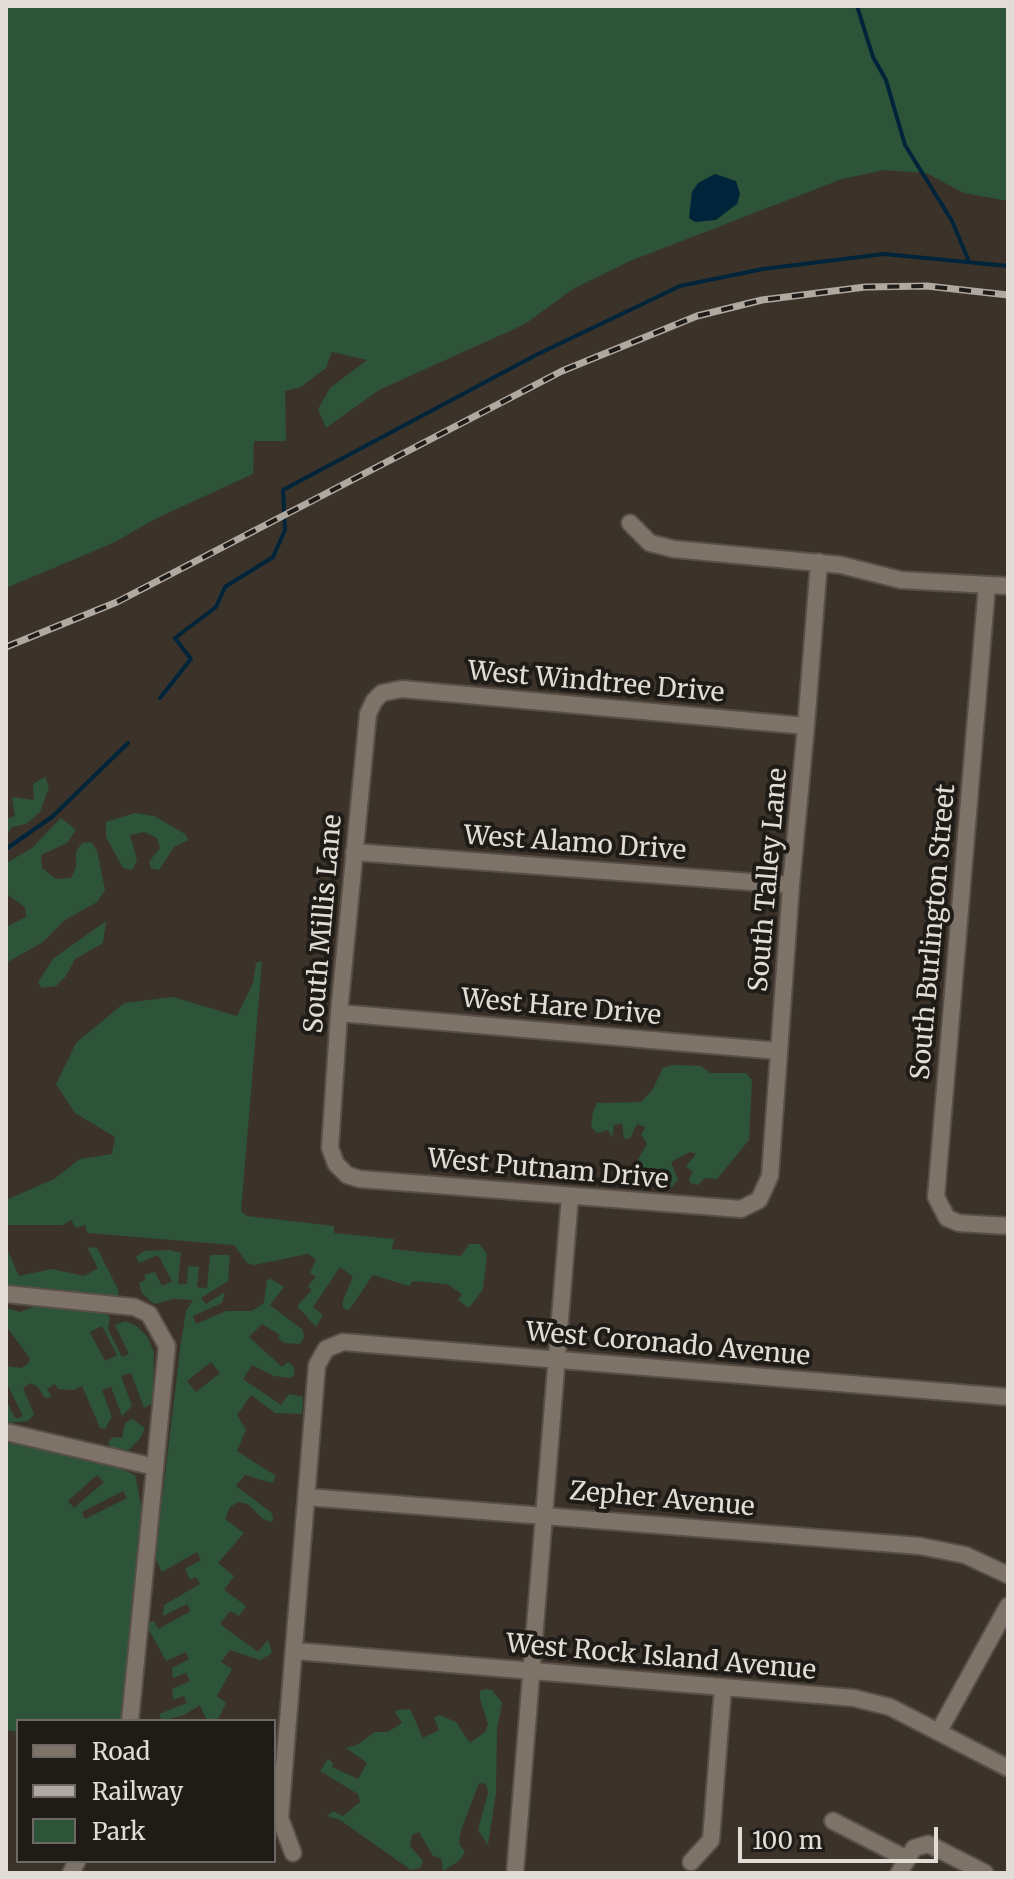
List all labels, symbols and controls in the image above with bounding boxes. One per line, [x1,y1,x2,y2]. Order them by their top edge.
street label: West Windtree Drive [466,656,726,710]
street label: South Talley Lane [744,767,794,993]
street label: South Burlington Street [906,783,962,1081]
street label: South Millis Lane [299,813,349,1035]
street label: West Alamo Drive [463,821,687,867]
street label: West Hare Drive [460,984,662,1032]
street label: West Putnam Drive [426,1144,670,1196]
street label: West Coronado Avenue [525,1317,811,1373]
street label: Zepher Avenue [568,1476,756,1524]
street label: West Rock Island Avenue [505,1629,817,1687]
legend [16,1719,276,1863]
text: Road [92,1736,150,1767]
text: Railway [92,1776,183,1807]
scale bar [742,1811,942,1861]
text: Park [92,1816,145,1847]
text: 100 m [752,1825,822,1856]

